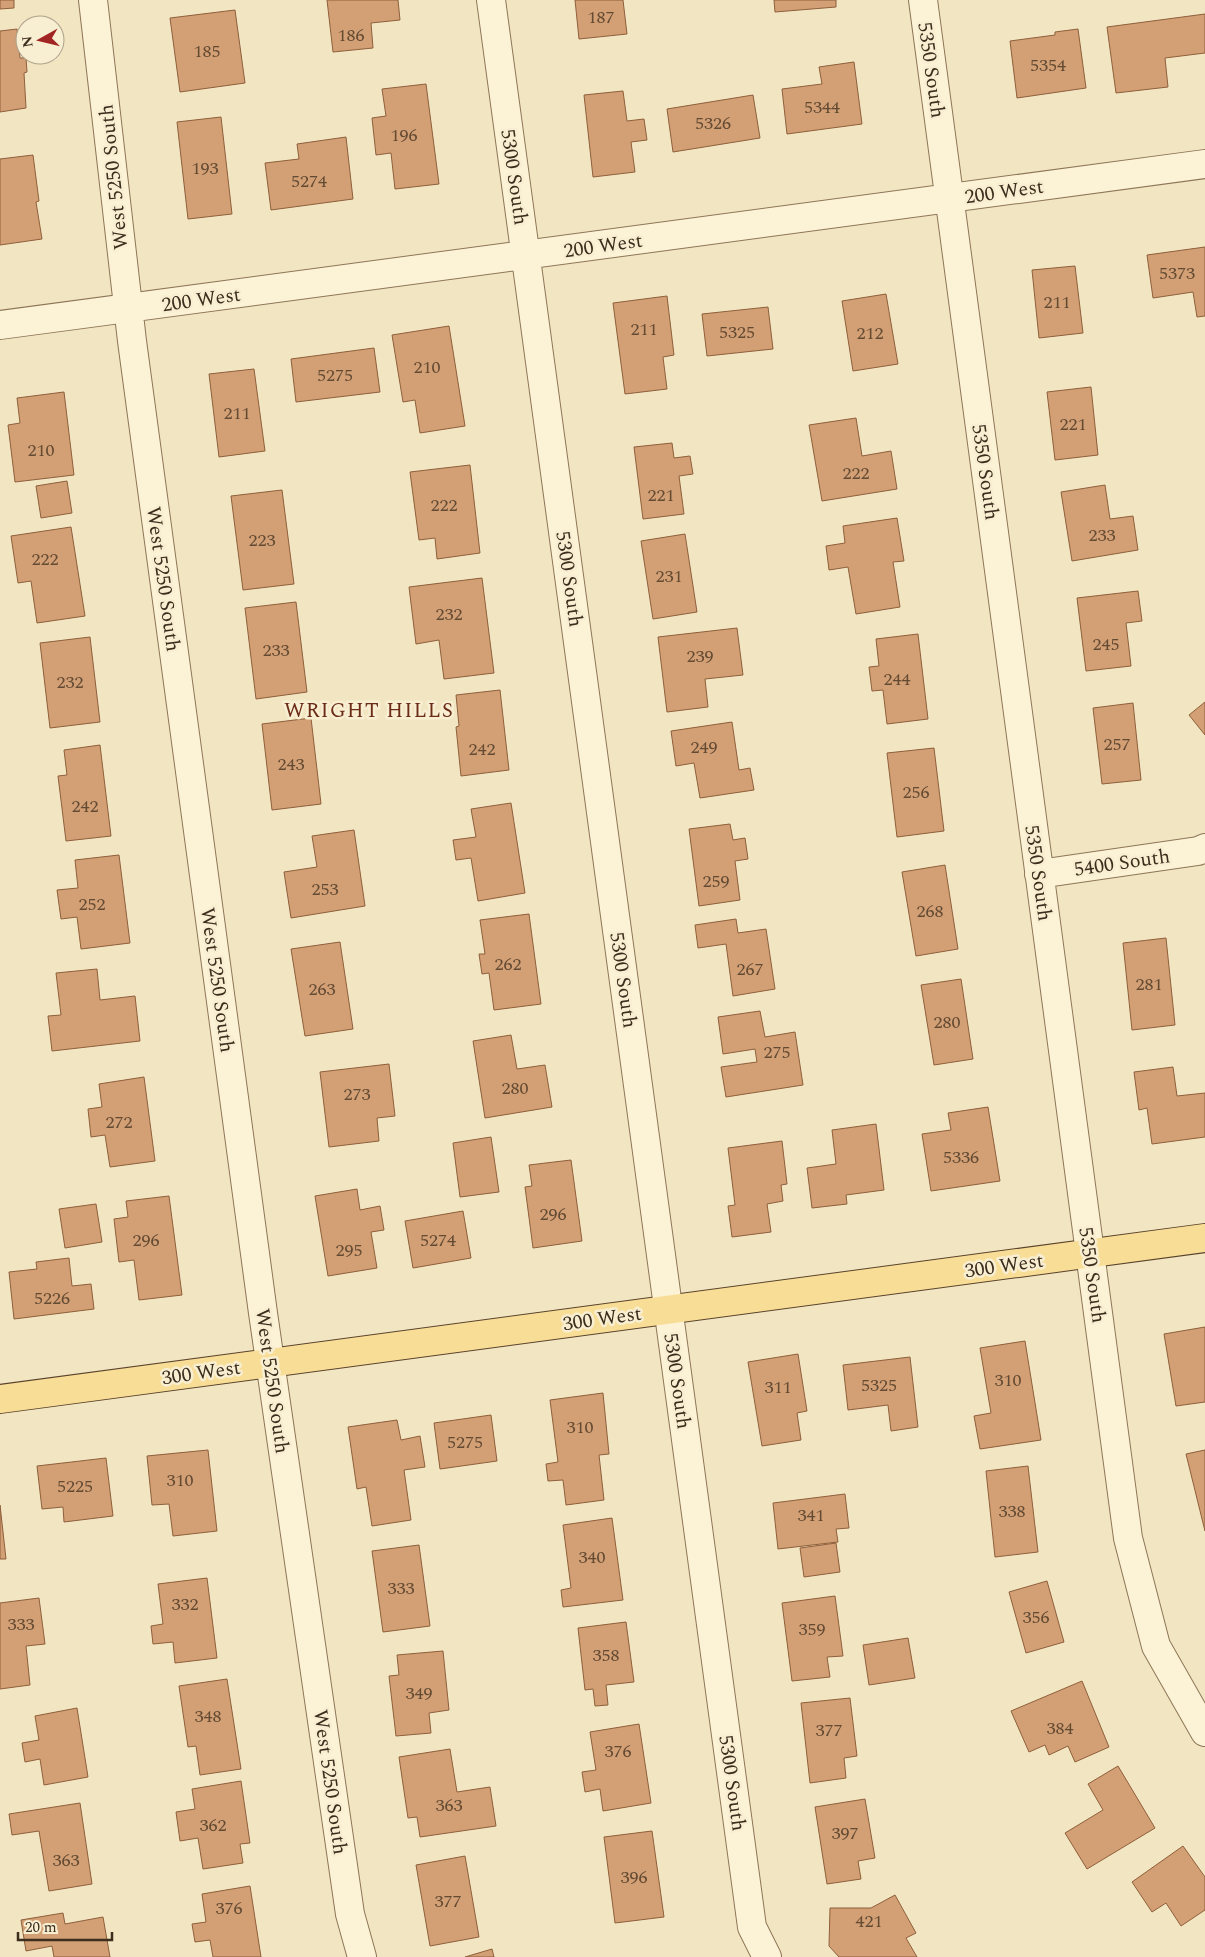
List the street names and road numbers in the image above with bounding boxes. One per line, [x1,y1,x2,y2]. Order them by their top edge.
street label: 5350 South [909,20,953,120]
street label: West 5250 South [91,103,137,251]
street label: 5300 South [492,127,536,227]
street label: 200 West [963,172,1046,212]
street label: 200 West [562,226,645,266]
street label: 200 West [160,280,243,320]
street label: 5350 South [963,422,1007,522]
street label: West 5250 South [138,505,188,654]
street label: 5300 South [547,529,591,629]
street label: 5350 South [1016,823,1060,923]
street label: 5400 South [1072,841,1172,885]
street label: West 5250 South [192,906,242,1055]
street label: 5300 South [601,930,645,1030]
street label: 5350 South [1070,1225,1114,1325]
street label: 300 West [963,1246,1046,1286]
street label: 300 West [561,1299,644,1339]
street label: West 5250 South [247,1307,297,1456]
street label: 5300 South [655,1331,699,1431]
street label: 300 West [160,1353,243,1393]
street label: West 5250 South [305,1708,355,1857]
street label: 5300 South [710,1733,754,1833]

